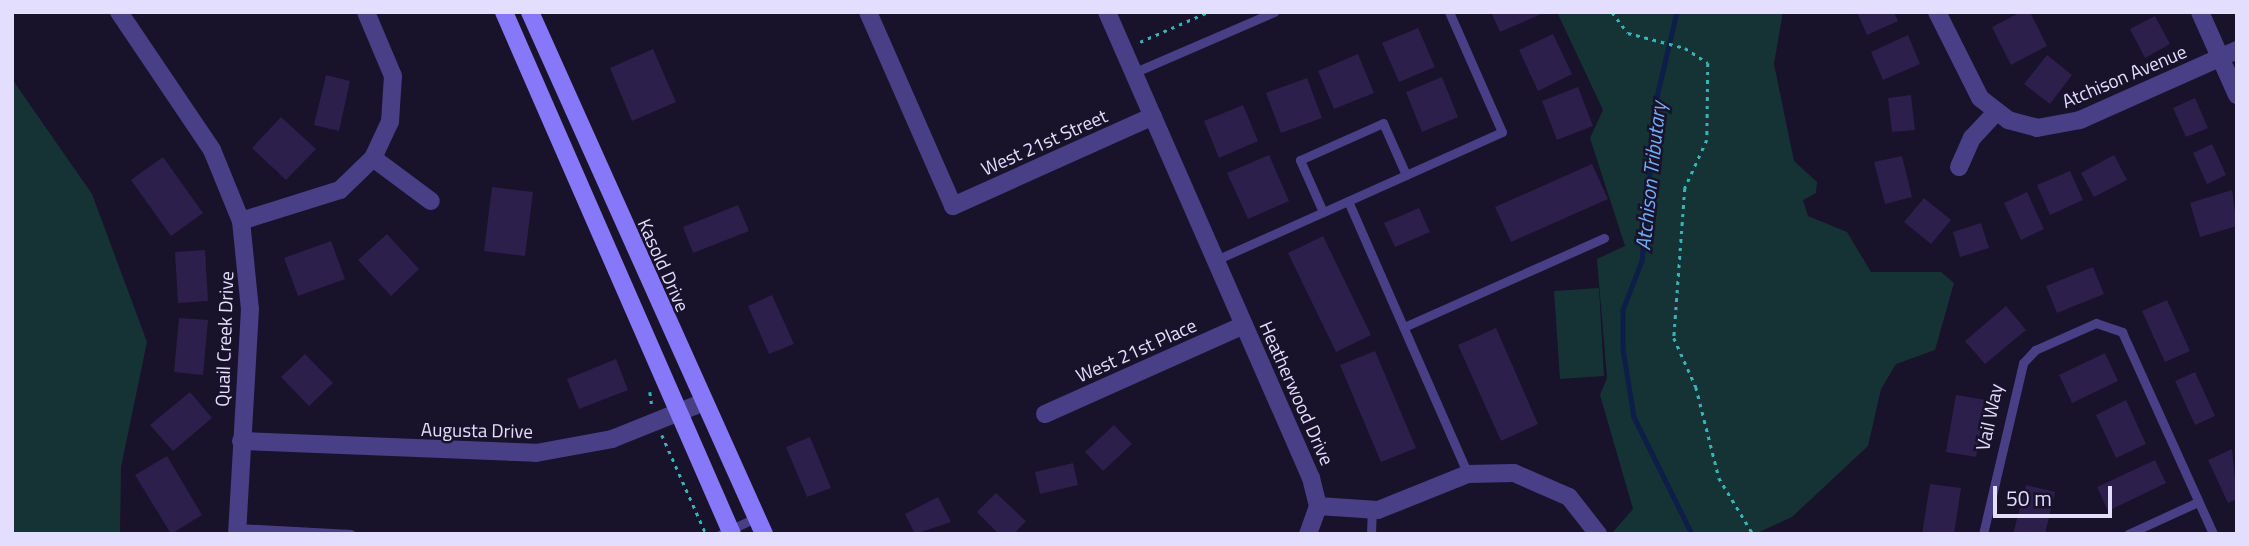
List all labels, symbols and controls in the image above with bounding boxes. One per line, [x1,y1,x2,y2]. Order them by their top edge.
street label: Atchison Avenue [2058,40,2190,112]
water label: Atchison Tributary [1630,100,1670,252]
street label: West 21st Street [977,104,1111,180]
street label: Kasold Drive [633,215,695,315]
street label: Quail Creek Drive [210,271,238,407]
street label: West 21st Place [1072,313,1200,387]
street label: Heatherwood Drive [1255,318,1339,468]
street label: Vail Way [1971,381,2007,453]
street label: Augusta Drive [421,418,533,442]
scale bar [1997,472,2116,516]
text: 50 m [2006,482,2052,514]

